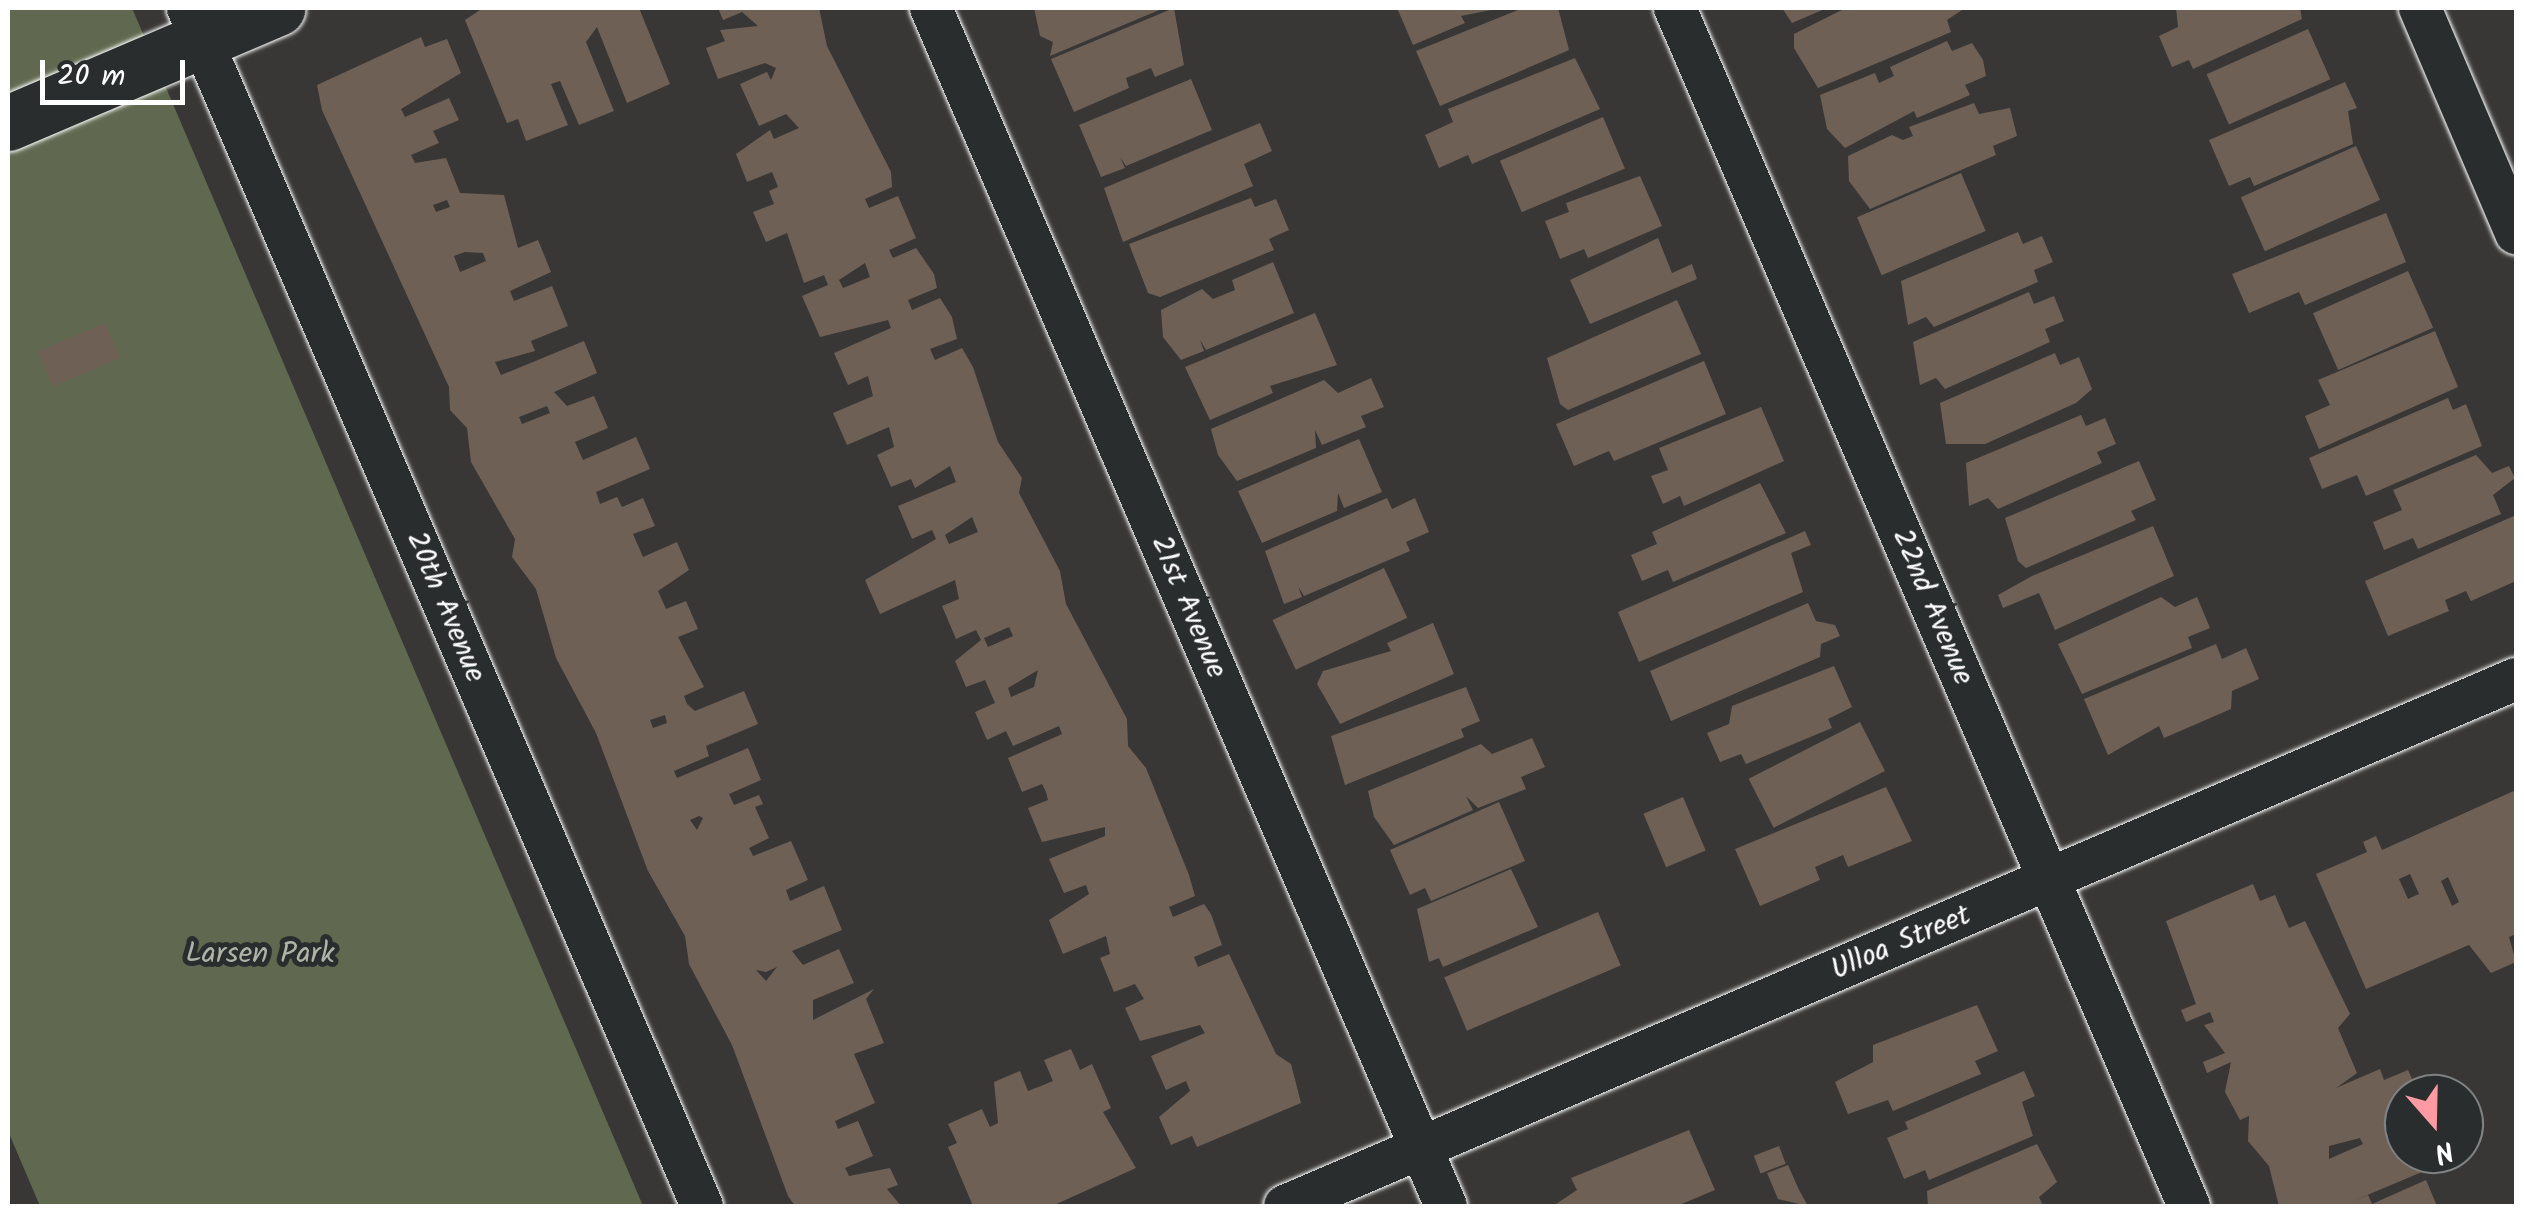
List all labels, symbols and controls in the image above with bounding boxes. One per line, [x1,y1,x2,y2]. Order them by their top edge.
scale bar [45,40,190,102]
text: 20 m [57,53,125,101]
street label: 22nd Avenue [1883,523,1981,691]
street label: 20th Avenue [397,526,493,688]
street label: 21st Avenue [1142,530,1234,684]
street label: Ulloa Street [1826,897,1976,989]
park label: Larsen Park [185,936,335,972]
north arrow [2384,1074,2484,1174]
text: N [2428,1127,2460,1175]

